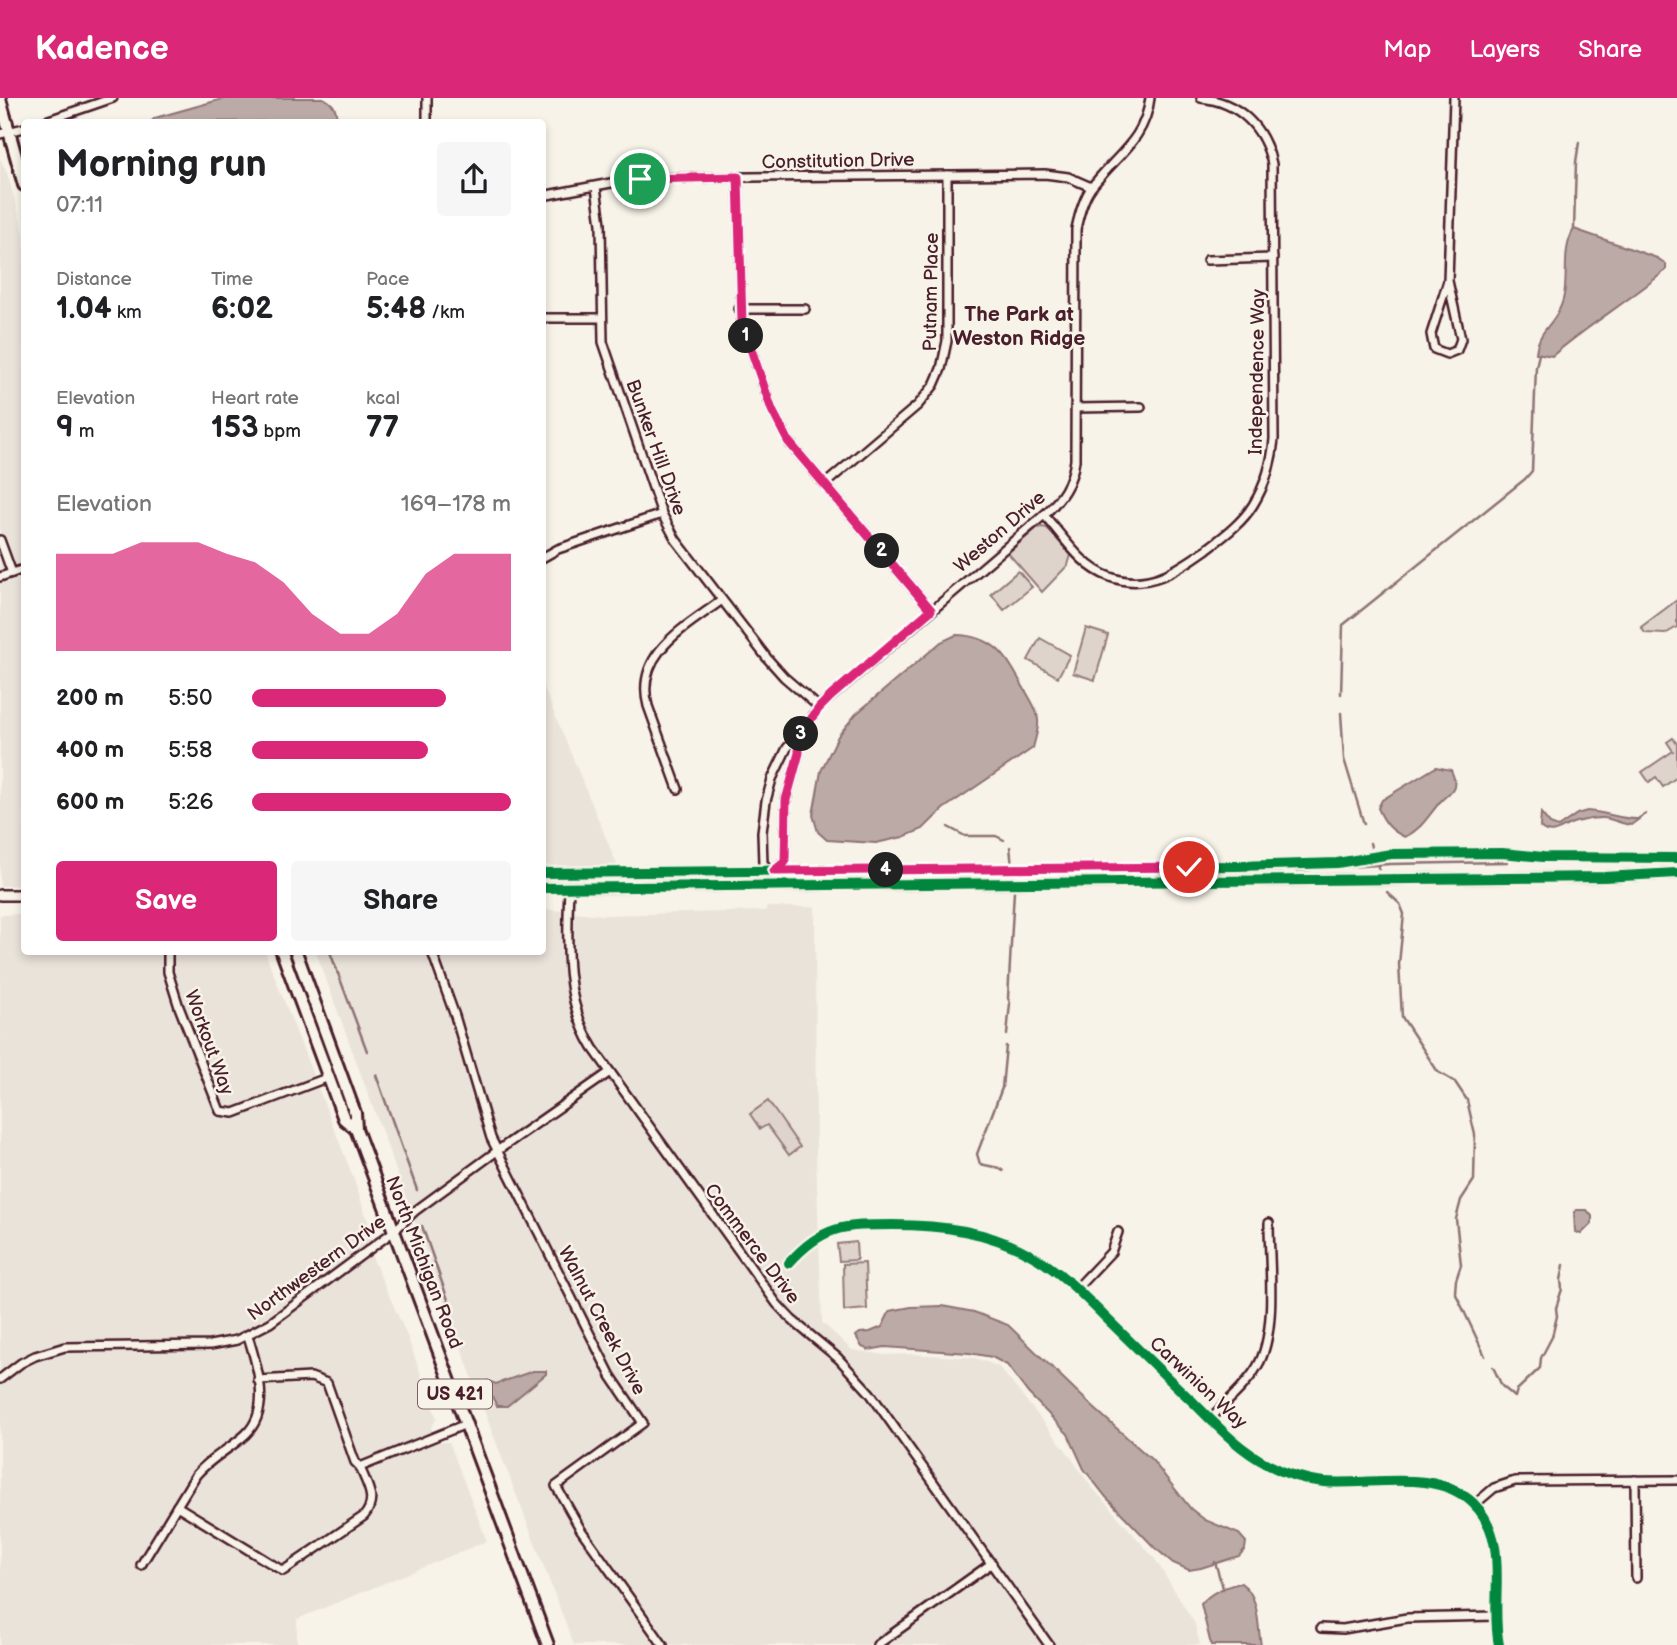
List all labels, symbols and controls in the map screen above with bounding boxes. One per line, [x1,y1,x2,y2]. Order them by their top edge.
text: Kadence [35,29,169,69]
text: Map [1383,35,1431,64]
text: Layers [1469,35,1540,64]
text: Share [1578,35,1642,64]
text: Morning run [56,142,267,187]
button: share [437,142,511,216]
pin [610,149,670,209]
street label: Constitution Drive [762,149,915,174]
icon: arrive [621,160,659,198]
text: 07:11 [56,191,103,219]
street label: Putnam Place [919,232,944,352]
text: Distance [56,268,132,291]
text: Time [211,268,253,291]
text: Pace [366,268,409,291]
street label: Independence Way [1245,288,1270,455]
text: 1.04 [56,291,112,327]
text: 6:02 [211,291,273,327]
text: 5:48 [366,291,426,327]
text: km [112,301,142,324]
text: /km [426,301,465,324]
district label: The Park at Weston Ridge [953,302,1085,351]
pin: 1 [728,318,764,354]
text: 1 [742,324,750,347]
street label: Bunker Hill Drive [620,376,691,519]
text: Elevation [56,387,135,410]
text: Heart rate [211,387,299,410]
text: kcal [366,387,400,410]
text: 9 [56,410,74,446]
text: 153 [211,410,258,446]
text: 77 [366,410,399,446]
text: m [74,420,94,443]
text: bpm [258,420,301,443]
street label: Weston Drive [950,486,1050,578]
text: Elevation [56,490,152,518]
text: 169–178 m [401,490,511,518]
pin: 2 [864,533,900,568]
text: 2 [876,539,887,562]
text: 200 m [56,684,124,712]
text: 5:50 [168,684,213,712]
pin: 3 [784,716,818,752]
text: 3 [795,722,806,745]
text: 400 m [56,736,124,764]
text: 5:58 [168,736,212,764]
text: 600 m [56,788,124,816]
text: 5:26 [168,788,213,816]
pin [1159,837,1219,897]
icon: check [1170,848,1208,886]
pin: 4 [868,852,903,888]
text: 4 [880,858,891,881]
button: Save [56,861,277,941]
button: Share [291,861,511,941]
street label: Workout Way [179,987,238,1098]
street label: North Michigan Road [380,1173,467,1352]
street label: Commerce Drive [699,1179,805,1309]
street label: Northwestern Drive [243,1210,391,1326]
street label: Walnut Creek Drive [553,1242,651,1399]
street label: Carwinion Way [1144,1332,1252,1434]
road number: US 421 [418,1380,492,1408]

